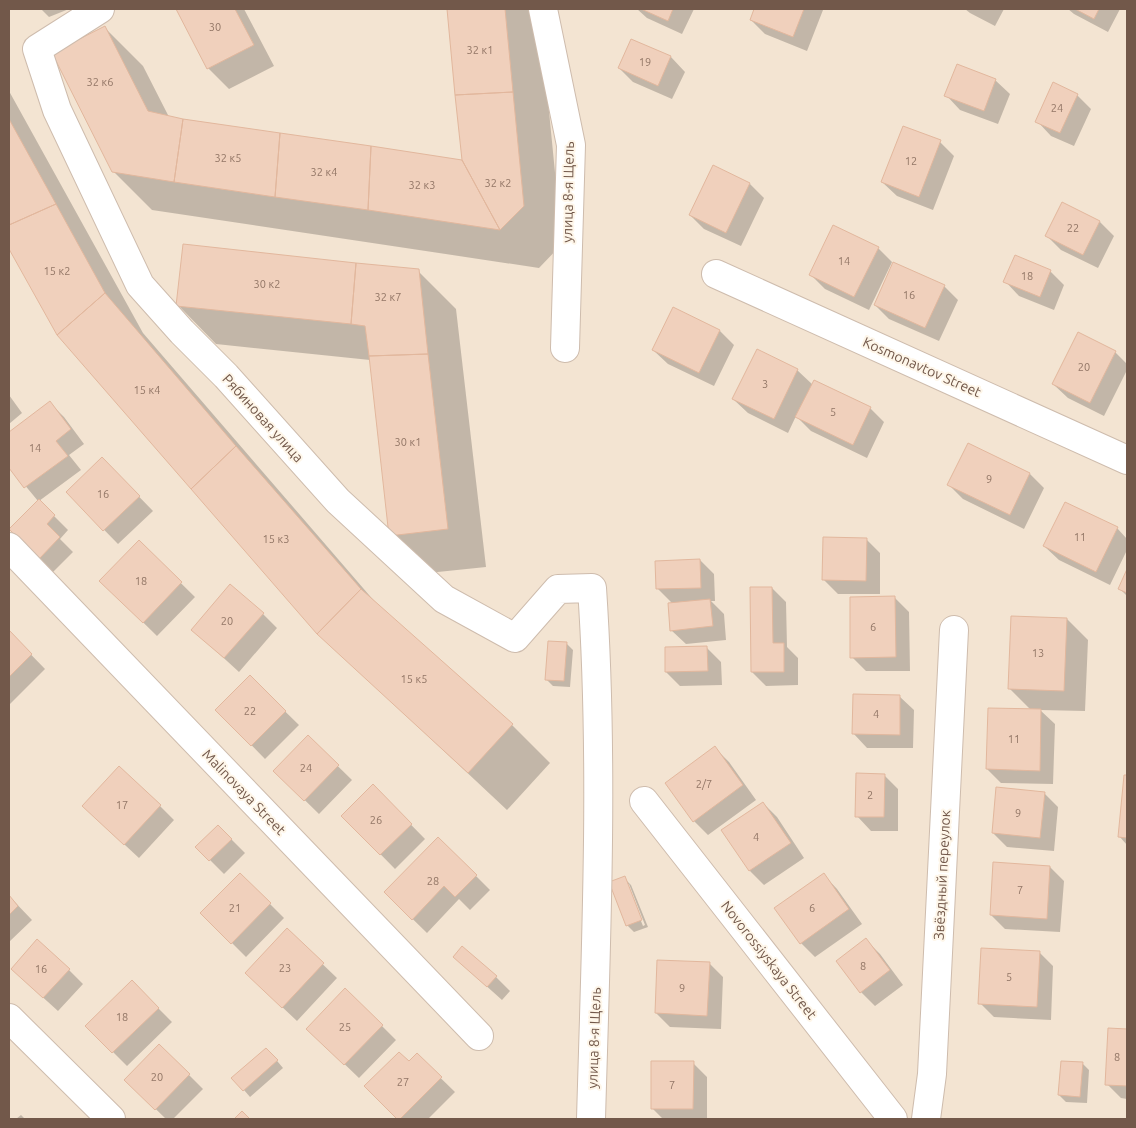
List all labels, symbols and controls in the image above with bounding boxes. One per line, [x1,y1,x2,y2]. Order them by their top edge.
house number: 30 [209,21,221,33]
house number: 32 к1 [467,44,493,56]
house number: 19 [639,56,651,68]
house number: 32 к6 [87,76,113,88]
house number: 24 [1051,102,1063,114]
street label: улица 8-я Щель [559,141,577,243]
house number: 32 к5 [215,152,241,164]
house number: 12 [905,155,917,167]
house number: 32 к4 [311,166,337,178]
house number: 32 к2 [485,177,511,189]
house number: 32 к3 [409,179,435,191]
house number: 22 [1067,222,1079,234]
house number: 14 [838,255,850,267]
house number: 15 к2 [44,265,70,277]
house number: 18 [1021,270,1033,282]
house number: 30 к2 [254,278,280,290]
house number: 16 [903,289,915,301]
house number: 32 к7 [375,291,401,303]
street label: Kosmonavtov Street [860,334,984,400]
house number: 20 [1078,361,1090,373]
street label: Рябиновая улица [219,371,307,465]
house number: 3 [762,378,768,390]
house number: 15 к4 [134,384,160,396]
house number: 5 [830,406,836,418]
house number: 30 к1 [395,436,421,448]
house number: 14 [29,442,41,454]
house number: 9 [986,473,992,485]
house number: 16 [97,488,109,500]
house number: 11 [1074,531,1086,543]
house number: 15 к3 [263,533,289,545]
house number: 18 [135,575,147,587]
house number: 20 [221,615,233,627]
house number: 6 [870,621,876,633]
house number: 13 [1032,647,1044,659]
house number: 15 к5 [401,673,427,685]
house number: 22 [244,705,256,717]
house number: 4 [873,708,879,720]
house number: 11 [1008,733,1020,745]
street label: Malinovaya Street [199,746,289,838]
house number: 24 [300,762,312,774]
house number: 2/7 [696,778,712,790]
house number: 2 [867,789,873,801]
house number: 17 [116,799,128,811]
house number: 9 [1015,807,1021,819]
street label: Звёздный переулок [931,810,953,940]
house number: 26 [370,814,382,826]
house number: 4 [753,831,759,843]
house number: 28 [427,875,439,887]
house number: 7 [1017,884,1023,896]
street label: Novorossiyskaya Street [718,898,820,1023]
house number: 21 [229,902,241,914]
house number: 6 [809,902,815,914]
house number: 8 [860,960,866,972]
house number: 23 [279,962,291,974]
house number: 16 [35,963,47,975]
house number: 5 [1006,971,1012,983]
house number: 9 [679,982,685,994]
street label: улица 8-я Щель [584,987,604,1089]
house number: 18 [116,1011,128,1023]
house number: 25 [339,1021,351,1033]
house number: 8 [1114,1051,1120,1063]
house number: 20 [151,1071,163,1083]
house number: 27 [397,1076,409,1088]
house number: 7 [669,1079,675,1091]

